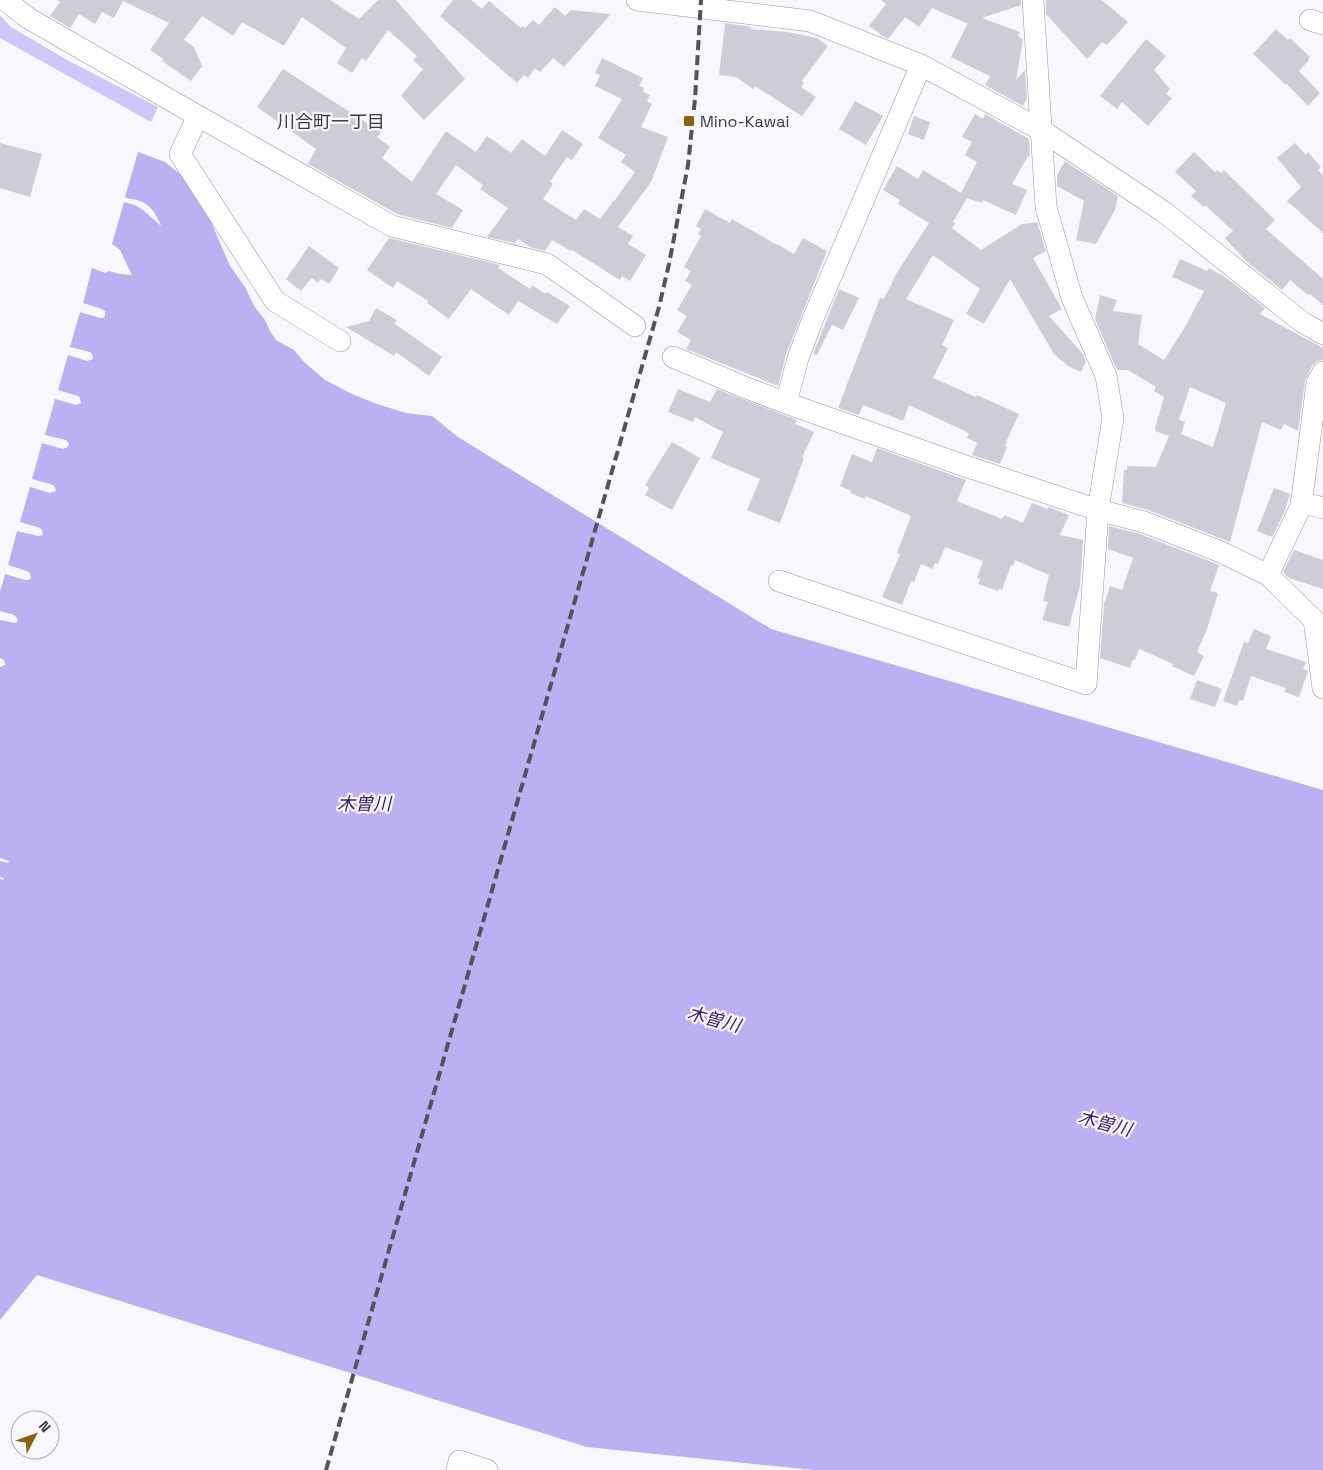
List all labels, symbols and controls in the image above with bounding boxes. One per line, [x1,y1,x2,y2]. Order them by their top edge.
district label: 川合町一丁目 [277,110,385,133]
place label: Mino-Kawai [700,111,789,132]
marker: Mino-Kawai [682,114,696,128]
water label: 木曽川 [337,792,393,815]
water label: 木曽川 [685,1001,745,1038]
water label: 木曽川 [1076,1105,1136,1142]
north arrow [10,1410,60,1460]
text: N [35,1417,55,1436]

